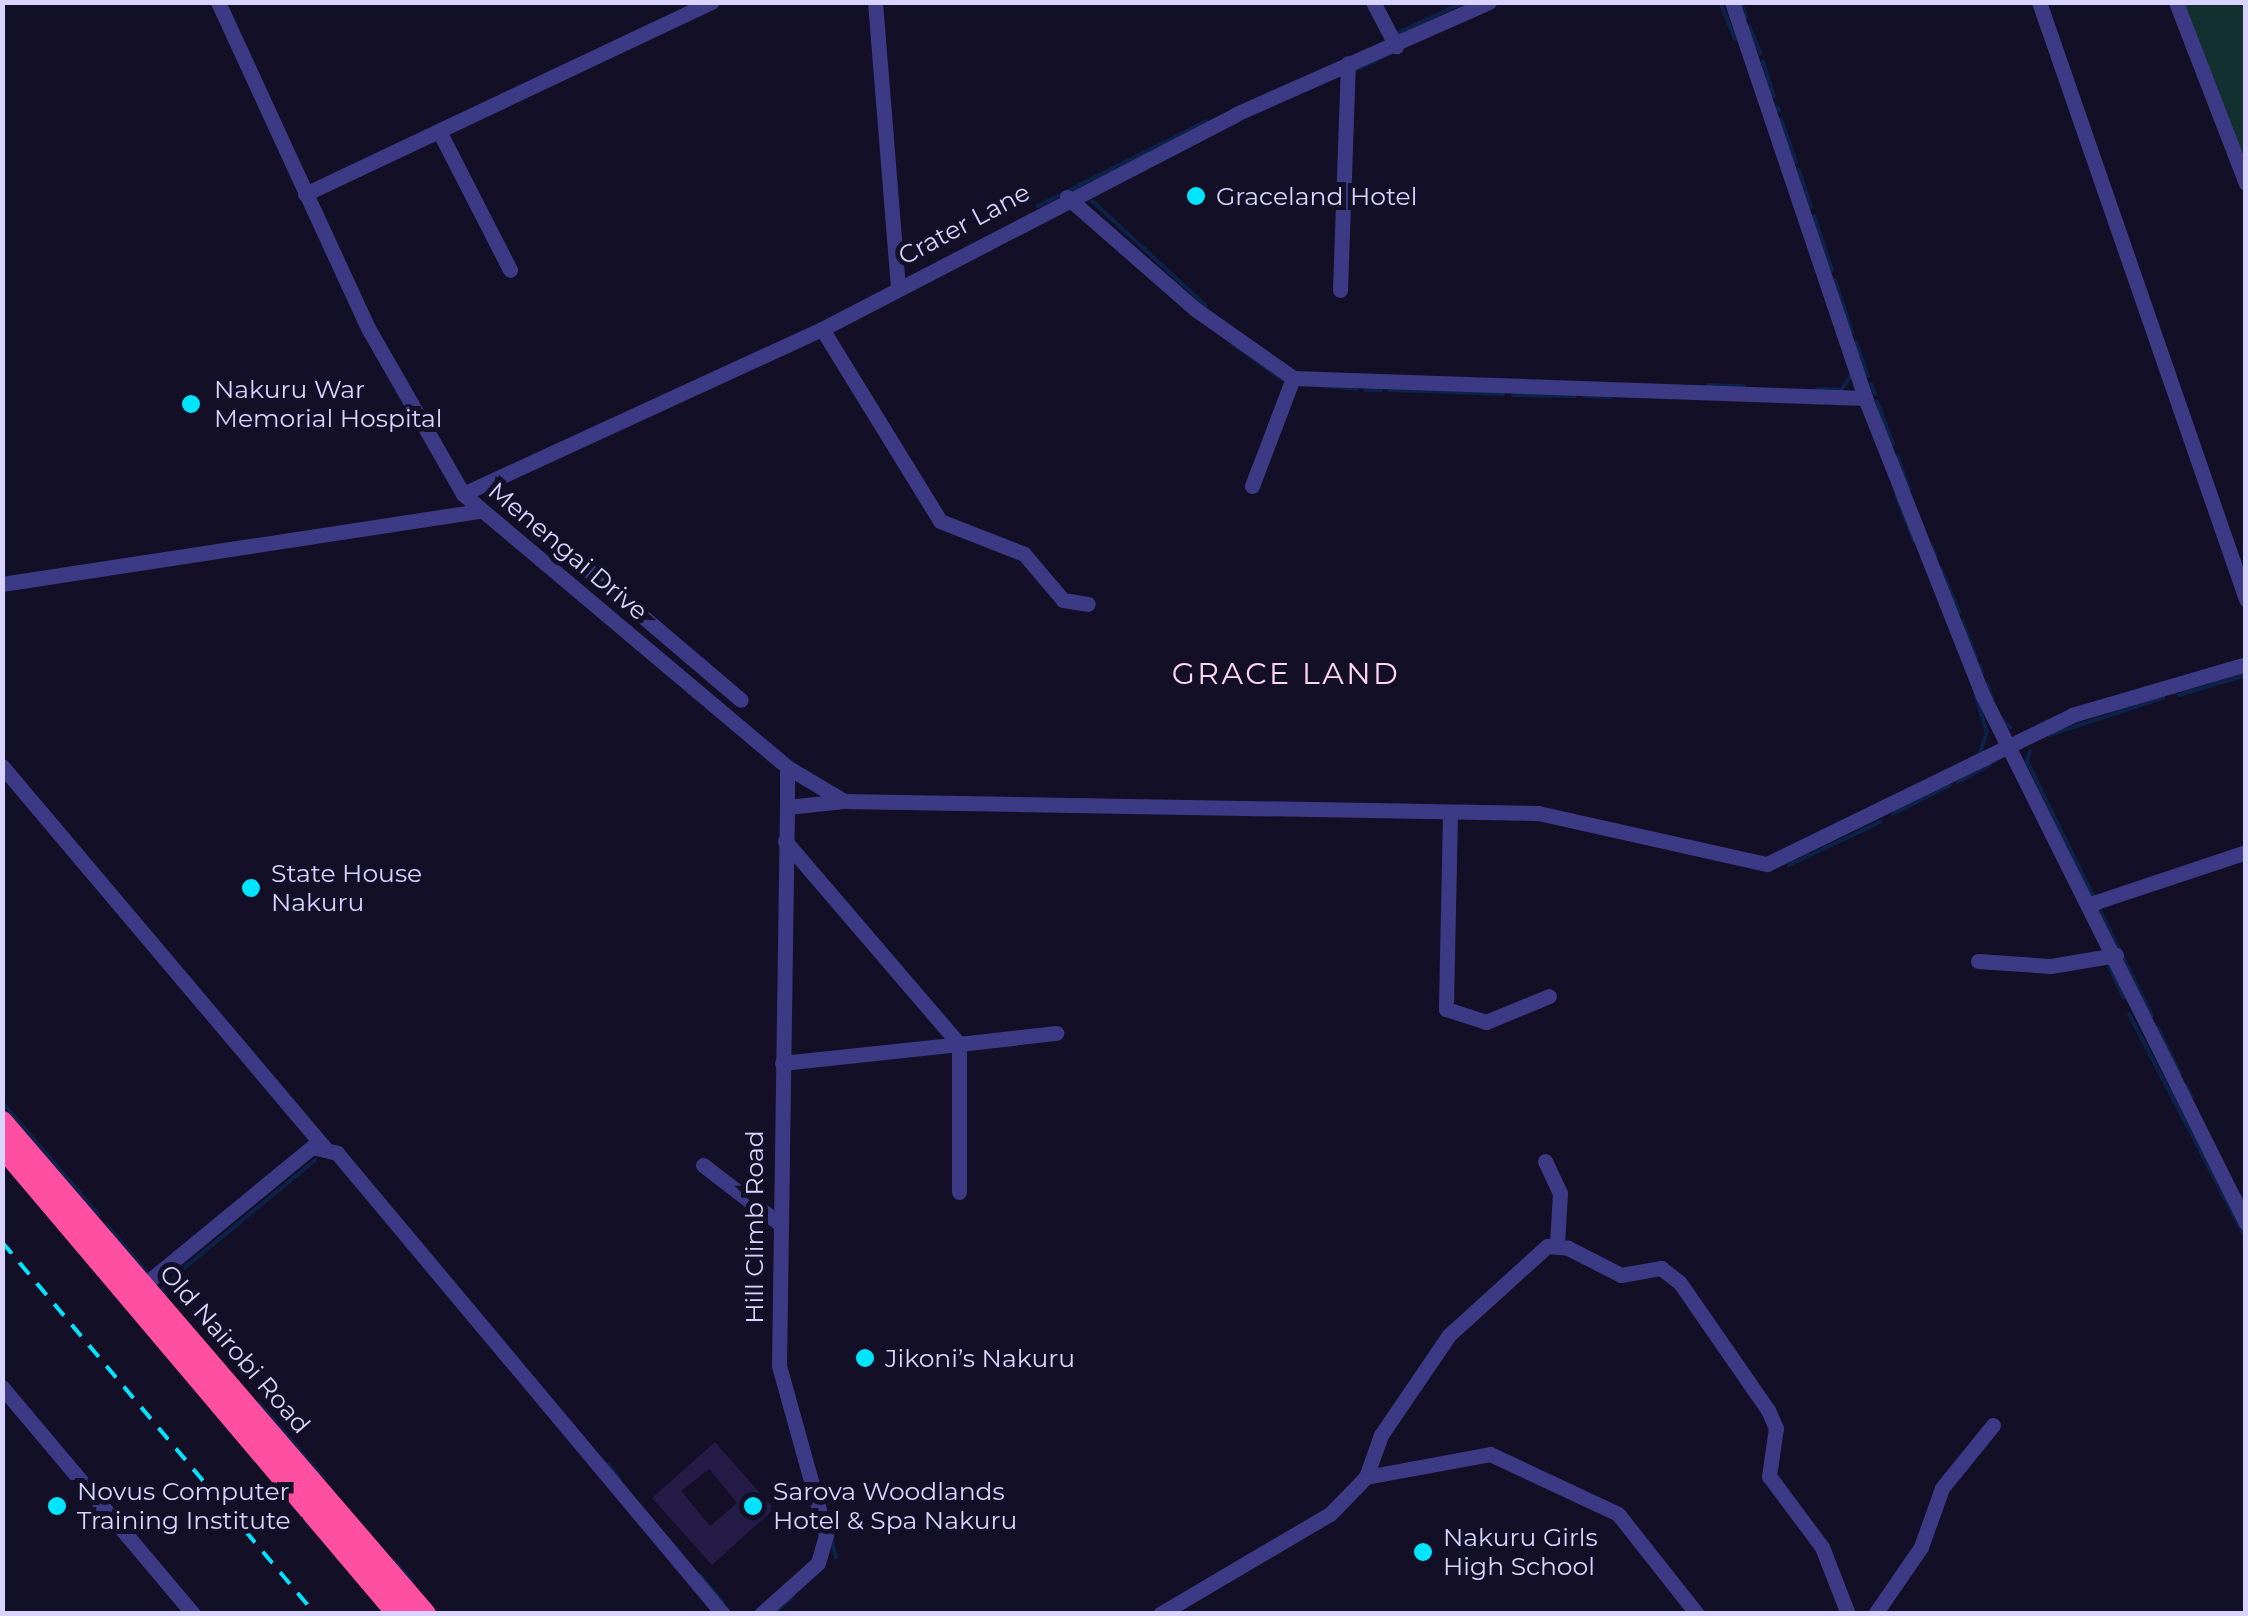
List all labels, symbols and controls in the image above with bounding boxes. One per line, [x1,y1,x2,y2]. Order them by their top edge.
street label: Crater Lane [893,177,1035,271]
place label: Graceland Hotel [1216,181,1417,211]
marker: Graceland Hotel [1185,185,1207,207]
place label: Nakuru War Memorial Hospital [214,375,443,434]
marker: Nakuru War Memorial Hospital [178,391,204,417]
street label: Menengai Drive [482,476,654,626]
district label: GRACE LAND [1172,656,1400,692]
place label: State House Nakuru [271,859,422,918]
marker: State House Nakuru [240,877,262,899]
street label: Hill Climb Road [739,1130,769,1324]
street label: Old Nairobi Road [153,1258,317,1440]
place label: Jikoni’s Nakuru [885,1343,1075,1373]
marker: Jikoni’s Nakuru [854,1347,876,1369]
place label: Novus Computer Training Institute [77,1477,291,1536]
place label: Sarova Woodlands Hotel & Spa Nakuru [773,1477,1017,1536]
marker: Novus Computer Training Institute [46,1495,68,1517]
marker: Sarova Woodlands Hotel & Spa Nakuru [742,1495,764,1517]
place label: Nakuru Girls High School [1443,1523,1598,1582]
marker: Nakuru Girls High School [1412,1541,1434,1563]

